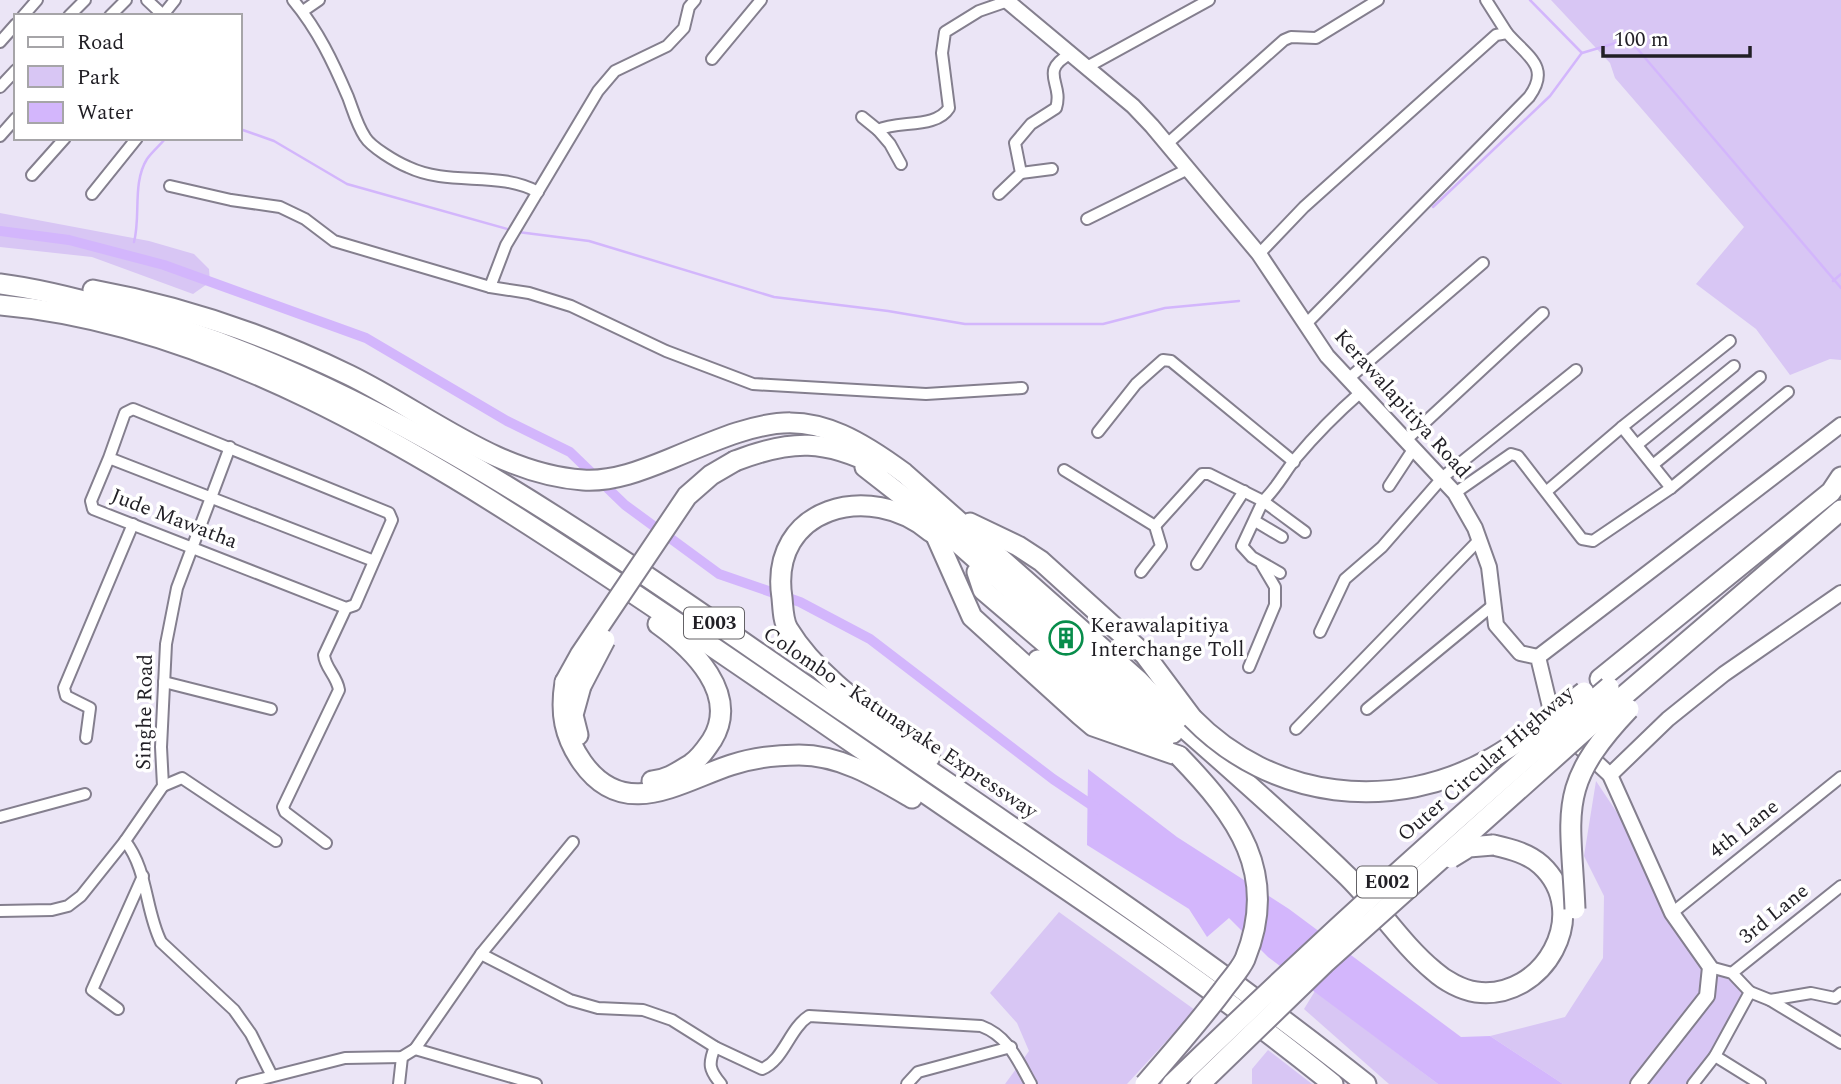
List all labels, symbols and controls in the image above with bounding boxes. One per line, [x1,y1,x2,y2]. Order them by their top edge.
legend [14,14,242,140]
scale bar [1603,14,1750,58]
text: 100 m [1614,24,1669,56]
text: Road [77,27,124,59]
text: Park [77,62,121,94]
text: Water [77,97,133,129]
street label: Kerawalapitiya Road [1326,322,1478,486]
street label: Jude Mawatha [106,480,243,558]
road number: E003 [684,608,744,638]
place label: Kerawalapitiya Interchange Toll [1090,610,1244,666]
street label: Colombo - Katunayake Expressway [756,619,1045,828]
building icon: Kerawalapitiya Interchange Toll [1047,619,1085,657]
street label: Singhe Road [128,654,162,770]
street label: Outer Circular Highway [1391,678,1582,850]
street label: 4th Lane [1702,791,1786,867]
road number: E002 [1357,866,1417,898]
street label: 3rd Lane [1732,876,1816,952]

